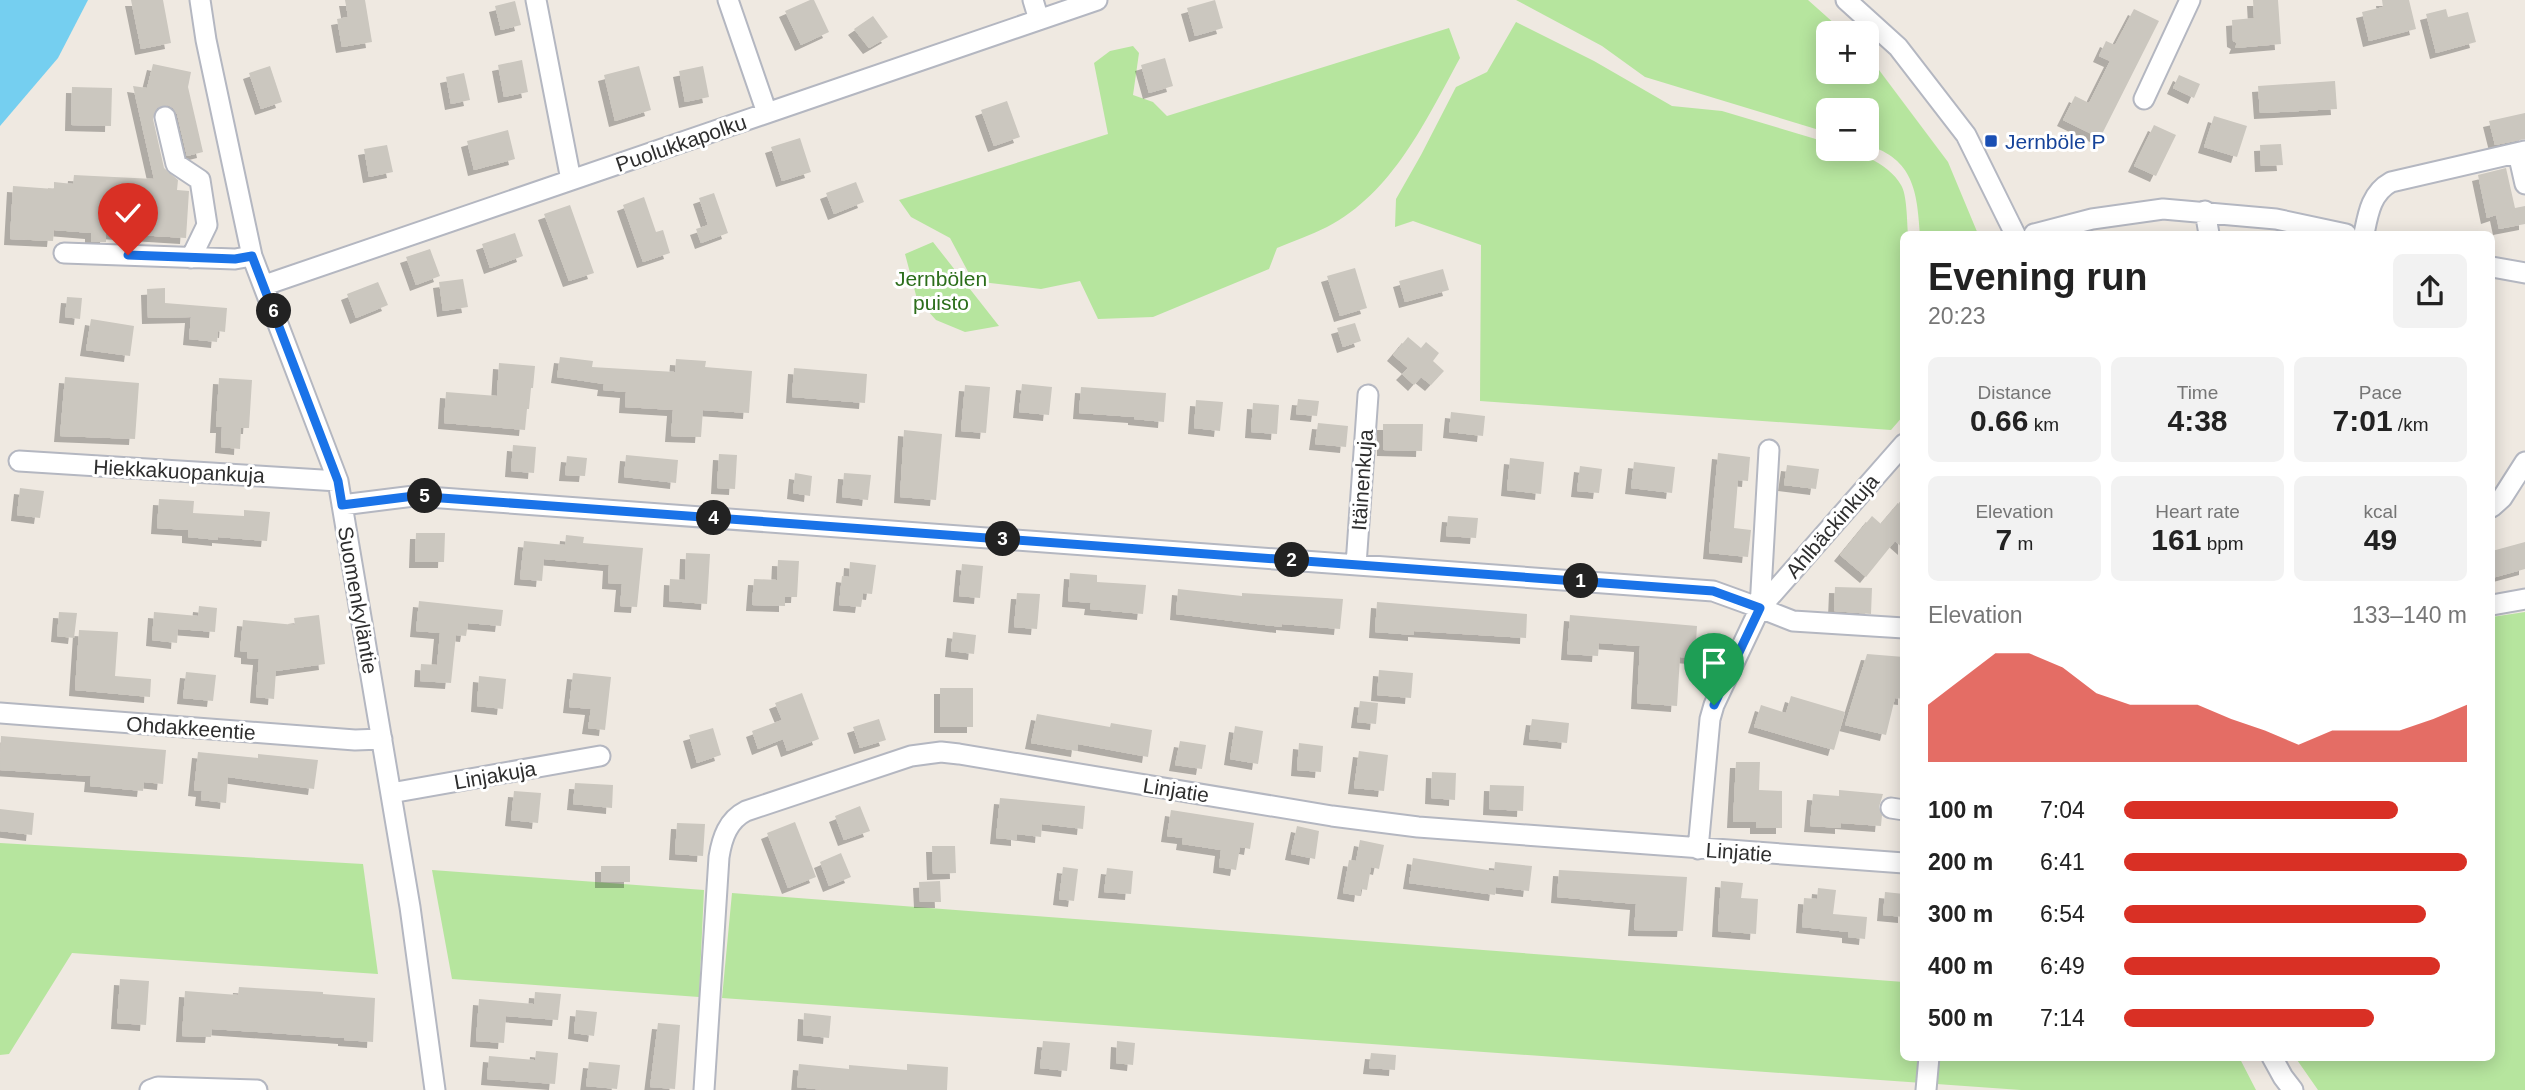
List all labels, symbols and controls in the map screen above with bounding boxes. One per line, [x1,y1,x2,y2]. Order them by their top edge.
map controls [1816,21,1879,161]
button: + [1816,21,1879,84]
button: − [1816,98,1879,161]
street label: Puolukkapolku [613,110,749,176]
place label: Jernböle P [2005,130,2105,153]
marker: Jernböle P [1983,133,1999,149]
pin [98,183,158,255]
icon: check [109,194,147,232]
button: share [2393,254,2467,328]
text: Evening run [1928,256,2148,298]
park label: Jernbölen puisto [895,267,987,314]
pin: 6 [256,294,292,328]
text: 6 [268,300,279,321]
text: 20:23 [1928,303,1986,329]
text: Distance [1978,382,2051,403]
text: Time [2177,382,2218,403]
text: Pace [2359,382,2402,403]
text: 0.66 [1970,404,2028,437]
text: 4:38 [2167,404,2228,437]
text: 7:01 [2333,404,2393,437]
text: km [2028,414,2059,435]
text: /km [2393,414,2428,435]
street label: Itäinenkuja [1347,428,1377,531]
street label: Hiekkakuopankuja [93,455,266,487]
street label: Ahlbäckinkuja [1781,469,1883,582]
pin: 5 [408,478,442,514]
text: 5 [419,485,430,506]
pin: 4 [696,500,732,536]
text: Elevation [1975,501,2054,522]
text: Heart rate [2155,501,2240,522]
text: kcal [2364,501,2397,522]
text: 4 [708,507,719,528]
pin: 3 [986,522,1020,556]
text: 7 [1996,523,2012,556]
text: 161 [2151,523,2201,556]
text: 49 [2364,523,2397,556]
street label: Suomenkyläntie [334,524,382,676]
text: 3 [997,528,1008,549]
text: m [2012,533,2033,554]
text: bpm [2201,533,2244,554]
pin: 2 [1274,542,1310,578]
text: 2 [1286,549,1297,570]
pin: 1 [1564,564,1598,598]
text: 1 [1575,570,1586,591]
text: Elevation [1928,602,2023,628]
text: 133–140 m [2352,602,2467,628]
pin [1684,633,1744,705]
icon: arrive [1695,644,1733,682]
street label: Ohdakkeentie [126,712,256,744]
street label: Linjakuja [452,756,538,794]
street label: Linjatie [1141,773,1211,807]
text: 100 m [1928,797,1993,823]
text: 7:04 [2040,797,2085,823]
street label: Linjatie [1705,838,1773,866]
text: 200 m [1928,849,1993,875]
text: 6:41 [2040,849,2085,875]
text: 300 m [1928,901,1993,927]
text: 6:54 [2040,901,2085,927]
text: 400 m [1928,953,1993,979]
text: 6:49 [2040,953,2085,979]
text: 500 m [1928,1005,1993,1031]
text: 7:14 [2040,1005,2085,1031]

